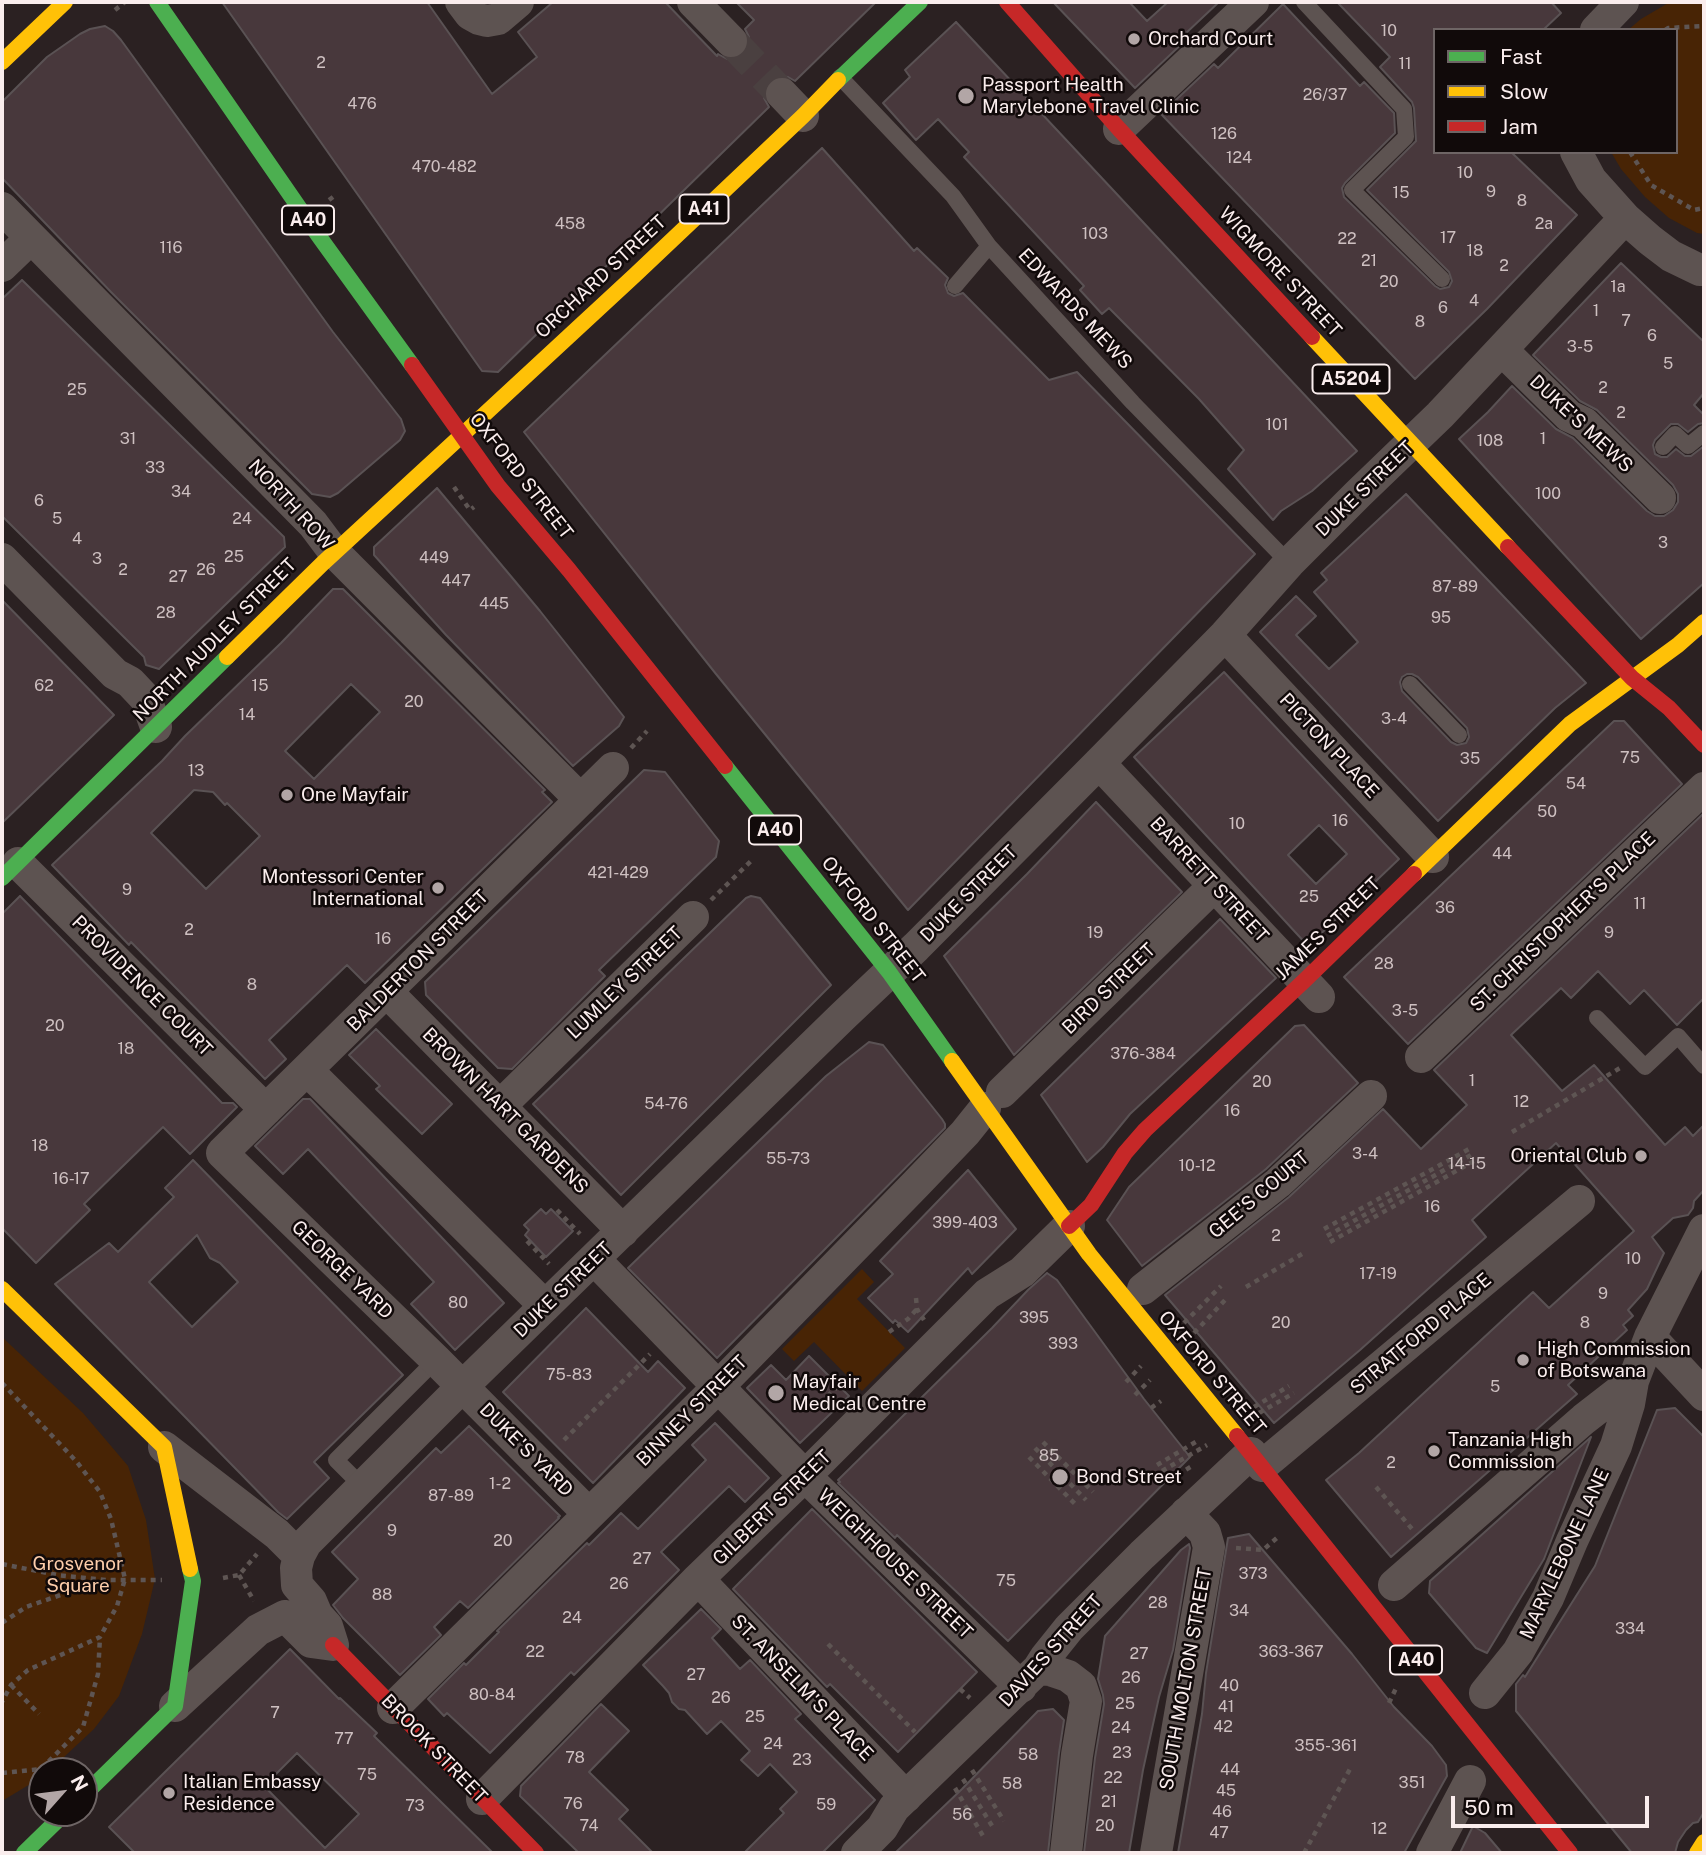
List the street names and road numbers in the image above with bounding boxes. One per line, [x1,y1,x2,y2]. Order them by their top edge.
road number: A41 [680,194,728,224]
street label: WIGMORE STREET [1214,202,1346,342]
road number: A40 [282,205,334,234]
street label: ORCHARD STREET [531,211,671,343]
street label: EDWARDS MEWS [1013,244,1137,374]
road number: A5204 [1312,365,1390,394]
street label: DUKE'S MEWS [1525,370,1637,478]
street label: OXFORD STREET [464,408,578,544]
street label: DUKE STREET [1311,436,1419,542]
street label: NORTH ROW [243,455,339,555]
street label: NORTH AUDLEY STREET [129,554,301,726]
street label: PICTON PLACE [1275,689,1383,803]
street label: BARRETT STREET [1145,812,1273,948]
road number: A40 [749,816,801,844]
street label: ST. CHRISTOPHER'S PLACE [1465,827,1661,1017]
street label: DUKE STREET [916,841,1022,947]
street label: OXFORD STREET [816,852,930,988]
street label: JAMES STREET [1270,873,1386,985]
street label: BALDERTON STREET [342,885,494,1037]
street label: PROVIDENCE COURT [67,911,217,1061]
street label: LUMLEY STREET [562,922,688,1044]
street label: BIRD STREET [1058,939,1160,1039]
street label: BROWN HART GARDENS [417,1023,593,1199]
street label: GEE'S COURT [1204,1147,1314,1243]
street label: GEORGE YARD [287,1216,397,1324]
street label: DUKE STREET [509,1237,617,1343]
street label: STRATFORD PLACE [1346,1268,1496,1400]
street label: OXFORD STREET [1154,1306,1270,1440]
street label: BINNEY STREET [632,1351,752,1471]
street label: DUKE'S YARD [474,1398,578,1502]
street label: GILBERT STREET [708,1446,836,1570]
street label: MARYLEBONE LANE [1515,1465,1615,1643]
street label: WEIGHHOUSE STREET [813,1484,977,1644]
street label: SOUTH MOLTON STREET [1155,1566,1217,1792]
street label: DAVIES STREET [995,1590,1107,1712]
street label: ST. ANSELM'S PLACE [726,1610,878,1766]
road number: A40 [1390,1646,1442,1674]
street label: BROOK STREET [376,1690,492,1808]

